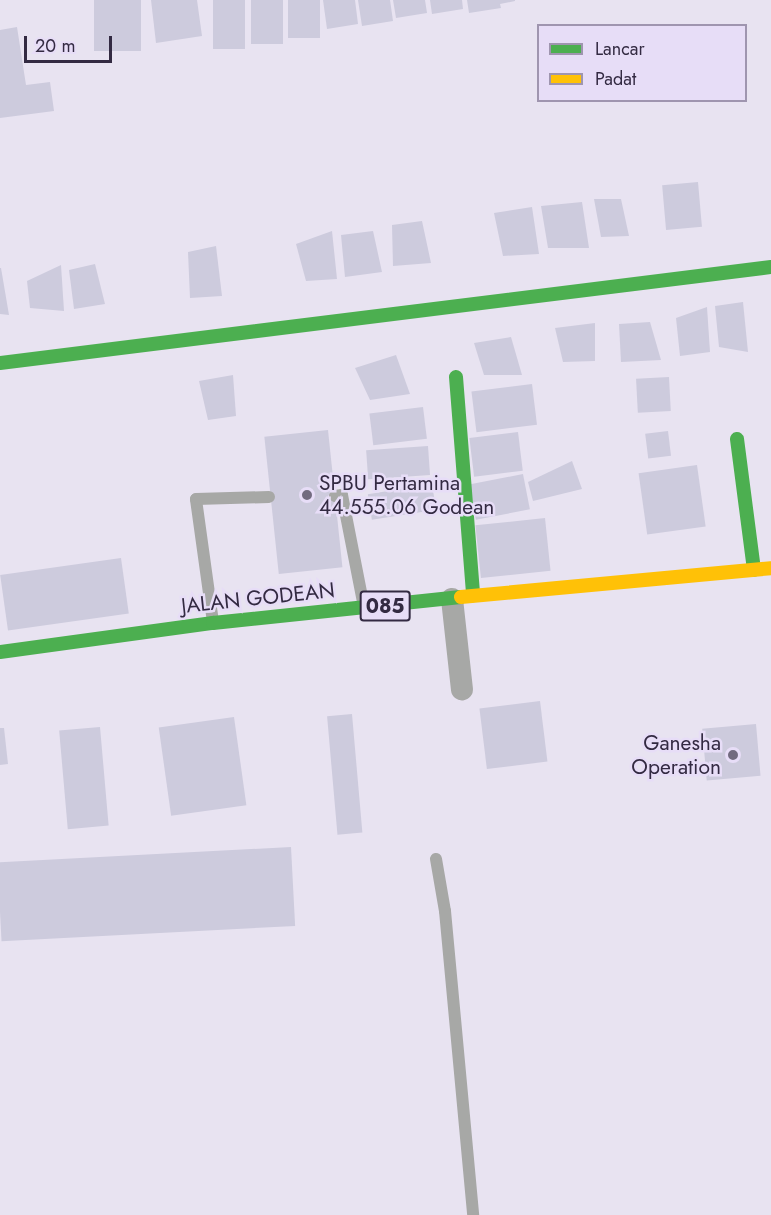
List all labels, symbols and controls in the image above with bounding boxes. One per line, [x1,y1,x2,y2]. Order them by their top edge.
scale bar [27,24,116,62]
legend [537,24,747,102]
text: 20 m [35,33,75,59]
text: Lancar [595,36,645,62]
text: Padat [595,66,636,92]
place label: SPBU Pertamina 44.555.06 Godean [319,470,494,520]
marker: SPBU Pertamina 44.555.06 Godean [300,488,314,502]
street label: JALAN GODEAN [180,577,336,619]
road number: 085 [360,589,410,623]
place label: Ganesha Operation [631,730,721,780]
marker: Ganesha Operation [726,748,740,762]

